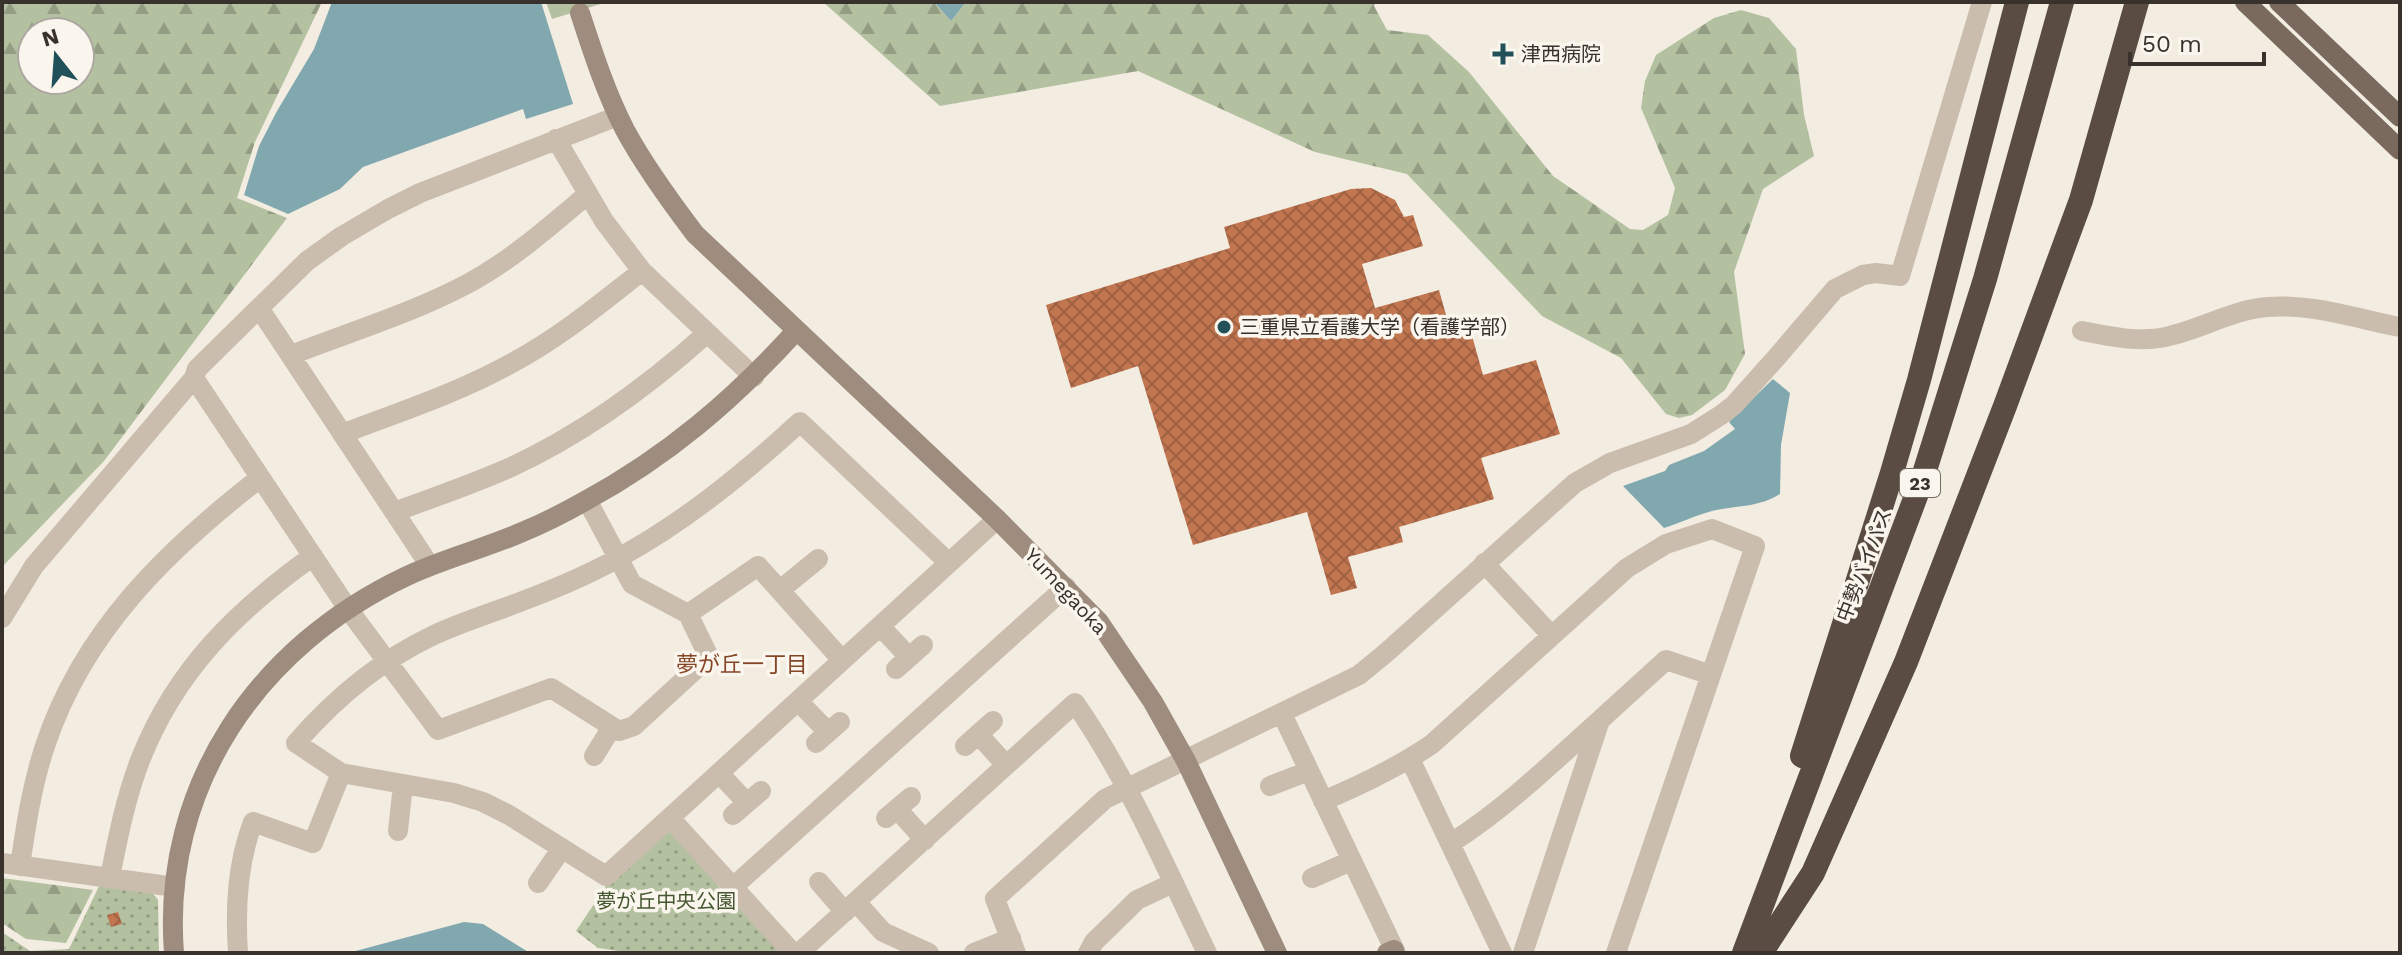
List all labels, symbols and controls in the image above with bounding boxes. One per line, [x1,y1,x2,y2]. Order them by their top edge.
north arrow [16,16,96,96]
scale bar [2130,16,2264,66]
text: N [39,23,62,52]
text: 50 m [2142,30,2202,58]
place label: 津西病院 [1521,42,1601,66]
marker: 津西病院 [1492,43,1514,65]
place label: 三重県立看護大学（看護学部） [1240,315,1520,339]
marker: 三重県立看護大学（看護学部） [1215,318,1233,336]
road number: 23 [1900,469,1940,497]
street label: 中勢バイパス [1831,505,1897,625]
street label: Yumegaoka [1020,543,1112,639]
district label: 夢が丘一丁目 [676,652,808,677]
park label: 夢が丘中央公園 [596,889,736,913]

